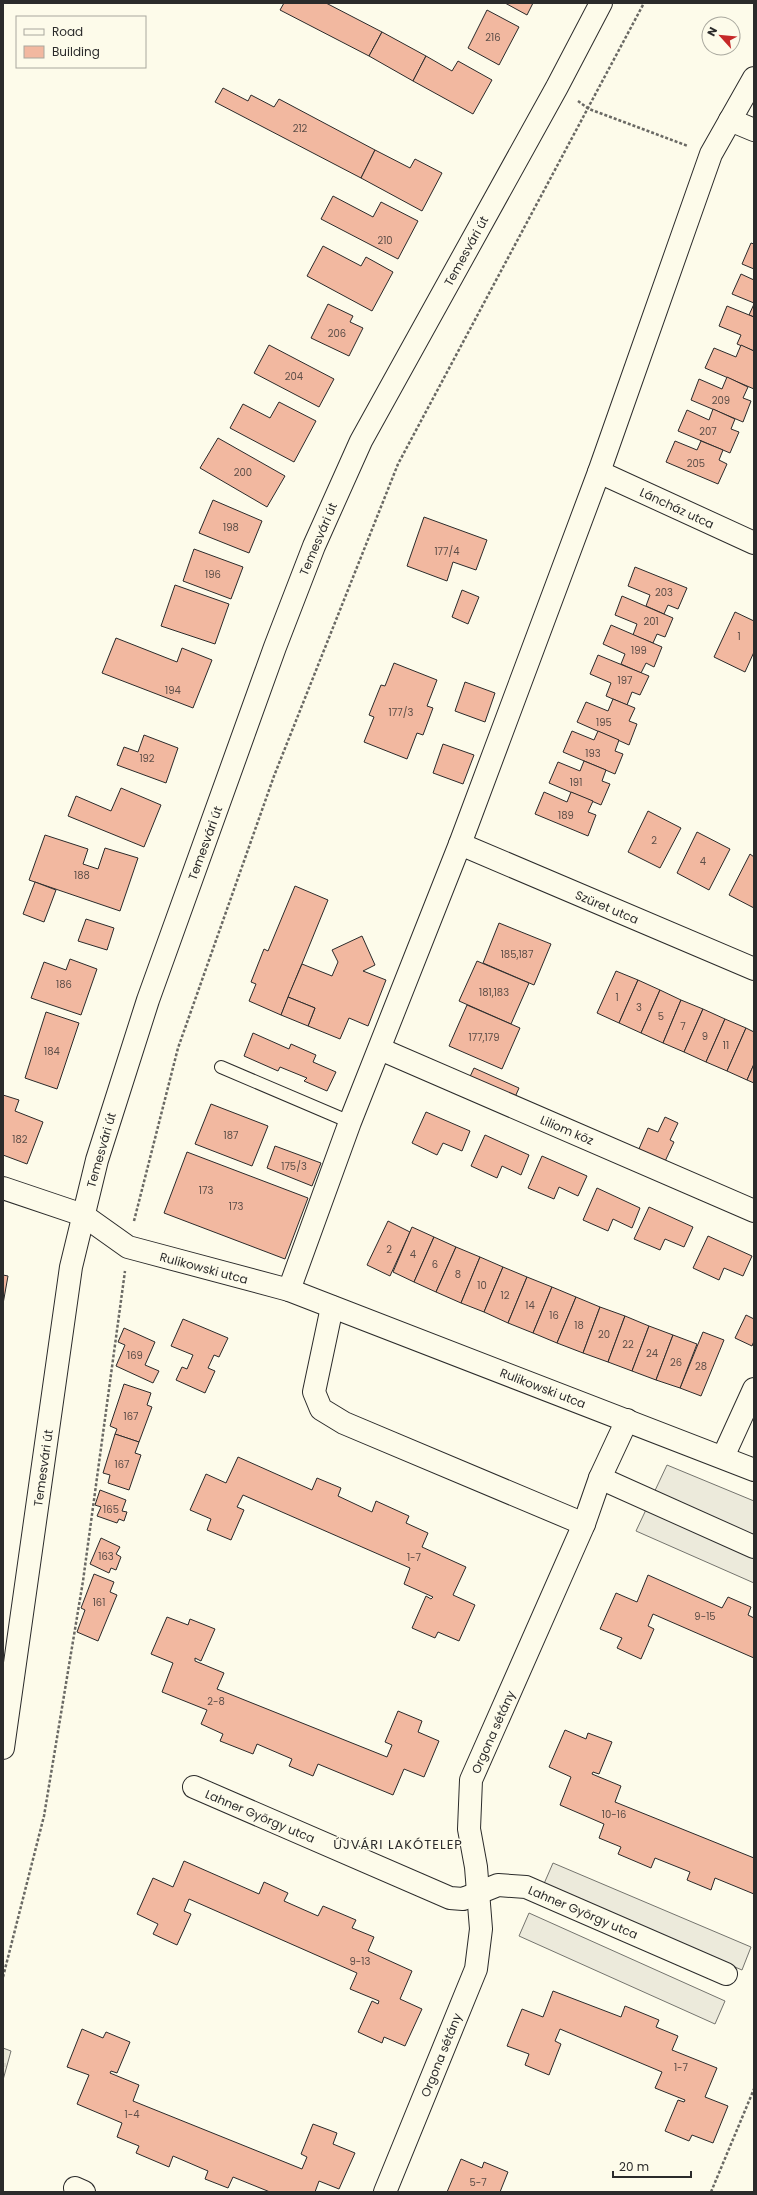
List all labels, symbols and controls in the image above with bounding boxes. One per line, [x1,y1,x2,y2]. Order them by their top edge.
legend [16,16,146,68]
north arrow [701,16,741,56]
text: Road [52,23,83,40]
text: N [703,24,721,39]
house number: 216 [485,30,501,45]
text: Building [52,43,100,60]
house number: 212 [293,121,308,136]
street label: Temesvári út [440,213,492,289]
house number: 210 [377,233,393,248]
house number: 206 [328,326,346,341]
house number: 204 [285,369,303,384]
house number: 209 [712,393,730,408]
house number: 207 [699,424,717,439]
house number: 205 [687,456,705,471]
house number: 200 [234,465,252,480]
street label: Láncház utca [637,483,717,533]
street label: Temesvári út [295,500,341,578]
house number: 198 [223,520,239,535]
house number: 177/4 [434,544,460,559]
house number: 196 [205,567,221,582]
house number: 203 [655,585,673,600]
house number: 201 [643,614,659,629]
house number: 1 [737,629,741,644]
house number: 199 [631,643,647,658]
house number: 197 [618,673,633,688]
house number: 194 [165,683,181,698]
house number: 177/3 [389,705,413,720]
house number: 195 [596,715,612,730]
house number: 193 [585,746,601,761]
house number: 192 [139,751,155,766]
house number: 191 [570,775,582,790]
street label: Temesvári út [184,804,226,882]
house number: 189 [558,808,574,823]
house number: 2 [651,833,657,848]
house number: 4 [700,854,706,869]
house number: 188 [74,868,90,883]
street label: Szüret utca [573,886,641,928]
house number: 185,187 [501,947,534,962]
house number: 186 [56,977,72,992]
house number: 181,183 [479,985,509,1000]
house number: 1 [615,990,619,1005]
house number: 3 [636,1000,642,1015]
house number: 5 [658,1009,664,1024]
house number: 7 [680,1019,686,1034]
house number: 9 [702,1029,708,1044]
house number: 177,179 [468,1030,500,1045]
house number: 11 [723,1038,729,1053]
house number: 184 [44,1044,60,1059]
street label: Temesvári út [82,1110,120,1190]
street label: Liliom köz [538,1111,596,1149]
house number: 187 [224,1128,239,1143]
house number: 182 [12,1132,28,1147]
house number: 175/3 [281,1159,307,1174]
house number: 173 [199,1183,213,1198]
house number: 173 [229,1199,243,1214]
house number: 2 [386,1242,392,1257]
house number: 4 [410,1247,416,1262]
street label: Rulikowski utca [158,1248,250,1288]
house number: 6 [432,1257,438,1272]
house number: 8 [455,1267,461,1282]
house number: 10 [477,1278,487,1293]
house number: 12 [501,1288,510,1303]
house number: 14 [525,1298,535,1313]
house number: 16 [549,1308,559,1323]
house number: 18 [574,1318,584,1333]
house number: 20 [598,1327,610,1342]
house number: 22 [622,1337,634,1352]
house number: 24 [646,1346,658,1361]
house number: 169 [127,1348,143,1363]
house number: 26 [670,1355,682,1370]
house number: 28 [695,1359,707,1374]
street label: Rulikowski utca [498,1364,588,1412]
house number: 167 [123,1409,139,1424]
street label: Temesvári út [29,1428,57,1508]
house number: 167 [114,1457,130,1472]
house number: 165 [103,1502,119,1517]
house number: 163 [98,1549,114,1564]
house number: 1-7 [407,1550,422,1565]
house number: 161 [93,1595,105,1610]
house number: 9-15 [694,1609,716,1624]
street label: Orgona sétány [467,1688,519,1776]
house number: 2-8 [207,1694,225,1709]
street label: Lahner György utca [203,1785,317,1847]
house number: 10-16 [602,1807,626,1822]
district label: ÚJVÁRI LAKÓTELEP [333,1835,463,1854]
street label: Lahner György utca [526,1881,640,1943]
house number: 9-13 [350,1954,371,1969]
street label: Orgona sétány [416,2010,466,2100]
house number: 1-7 [674,2060,689,2075]
house number: 1-4 [125,2107,140,2122]
scale bar [613,2153,691,2179]
text: 20 m [619,2158,649,2175]
house number: 5-7 [469,2175,487,2190]

